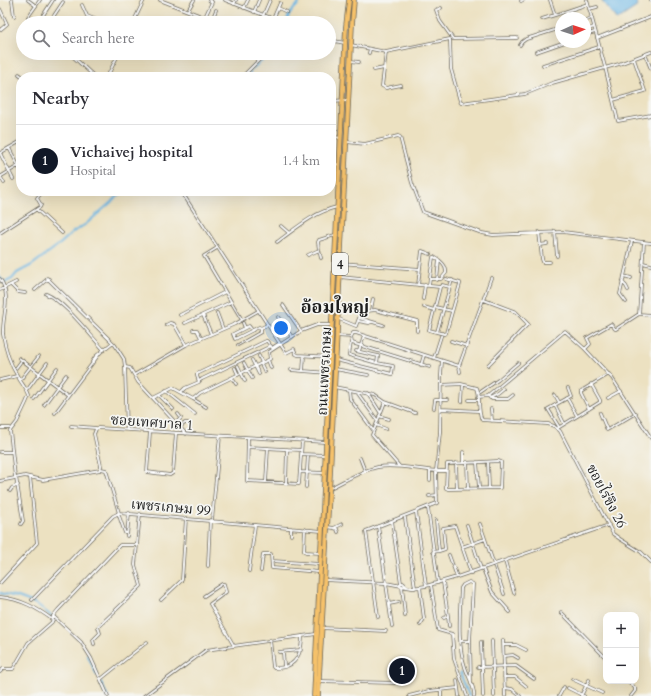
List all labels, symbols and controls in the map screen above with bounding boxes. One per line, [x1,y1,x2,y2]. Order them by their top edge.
north arrow [555,12,591,48]
search box [16,16,336,60]
icon: search [30,27,52,49]
text: Search here [62,28,135,48]
text: Nearby [32,87,89,110]
text: Vichaivej hospital [70,142,193,162]
text: 1 [42,152,48,170]
text: 1.4 km [282,152,320,170]
text: Hospital [70,162,116,180]
road number: 4 [332,253,348,275]
district label: อ้อมใหญ่ [301,295,369,320]
your location [271,318,291,338]
street label: ถนนเพชรเกษม [313,326,336,416]
street label: ซอยเทศบาล 1 [110,410,194,435]
street label: ซอยไร่ขิง 26 [582,460,632,532]
street label: เพชรเกษม 99 [130,495,212,520]
map controls [603,612,639,684]
button: + [603,612,639,648]
button: − [603,648,639,684]
pin: 1 [389,656,415,686]

